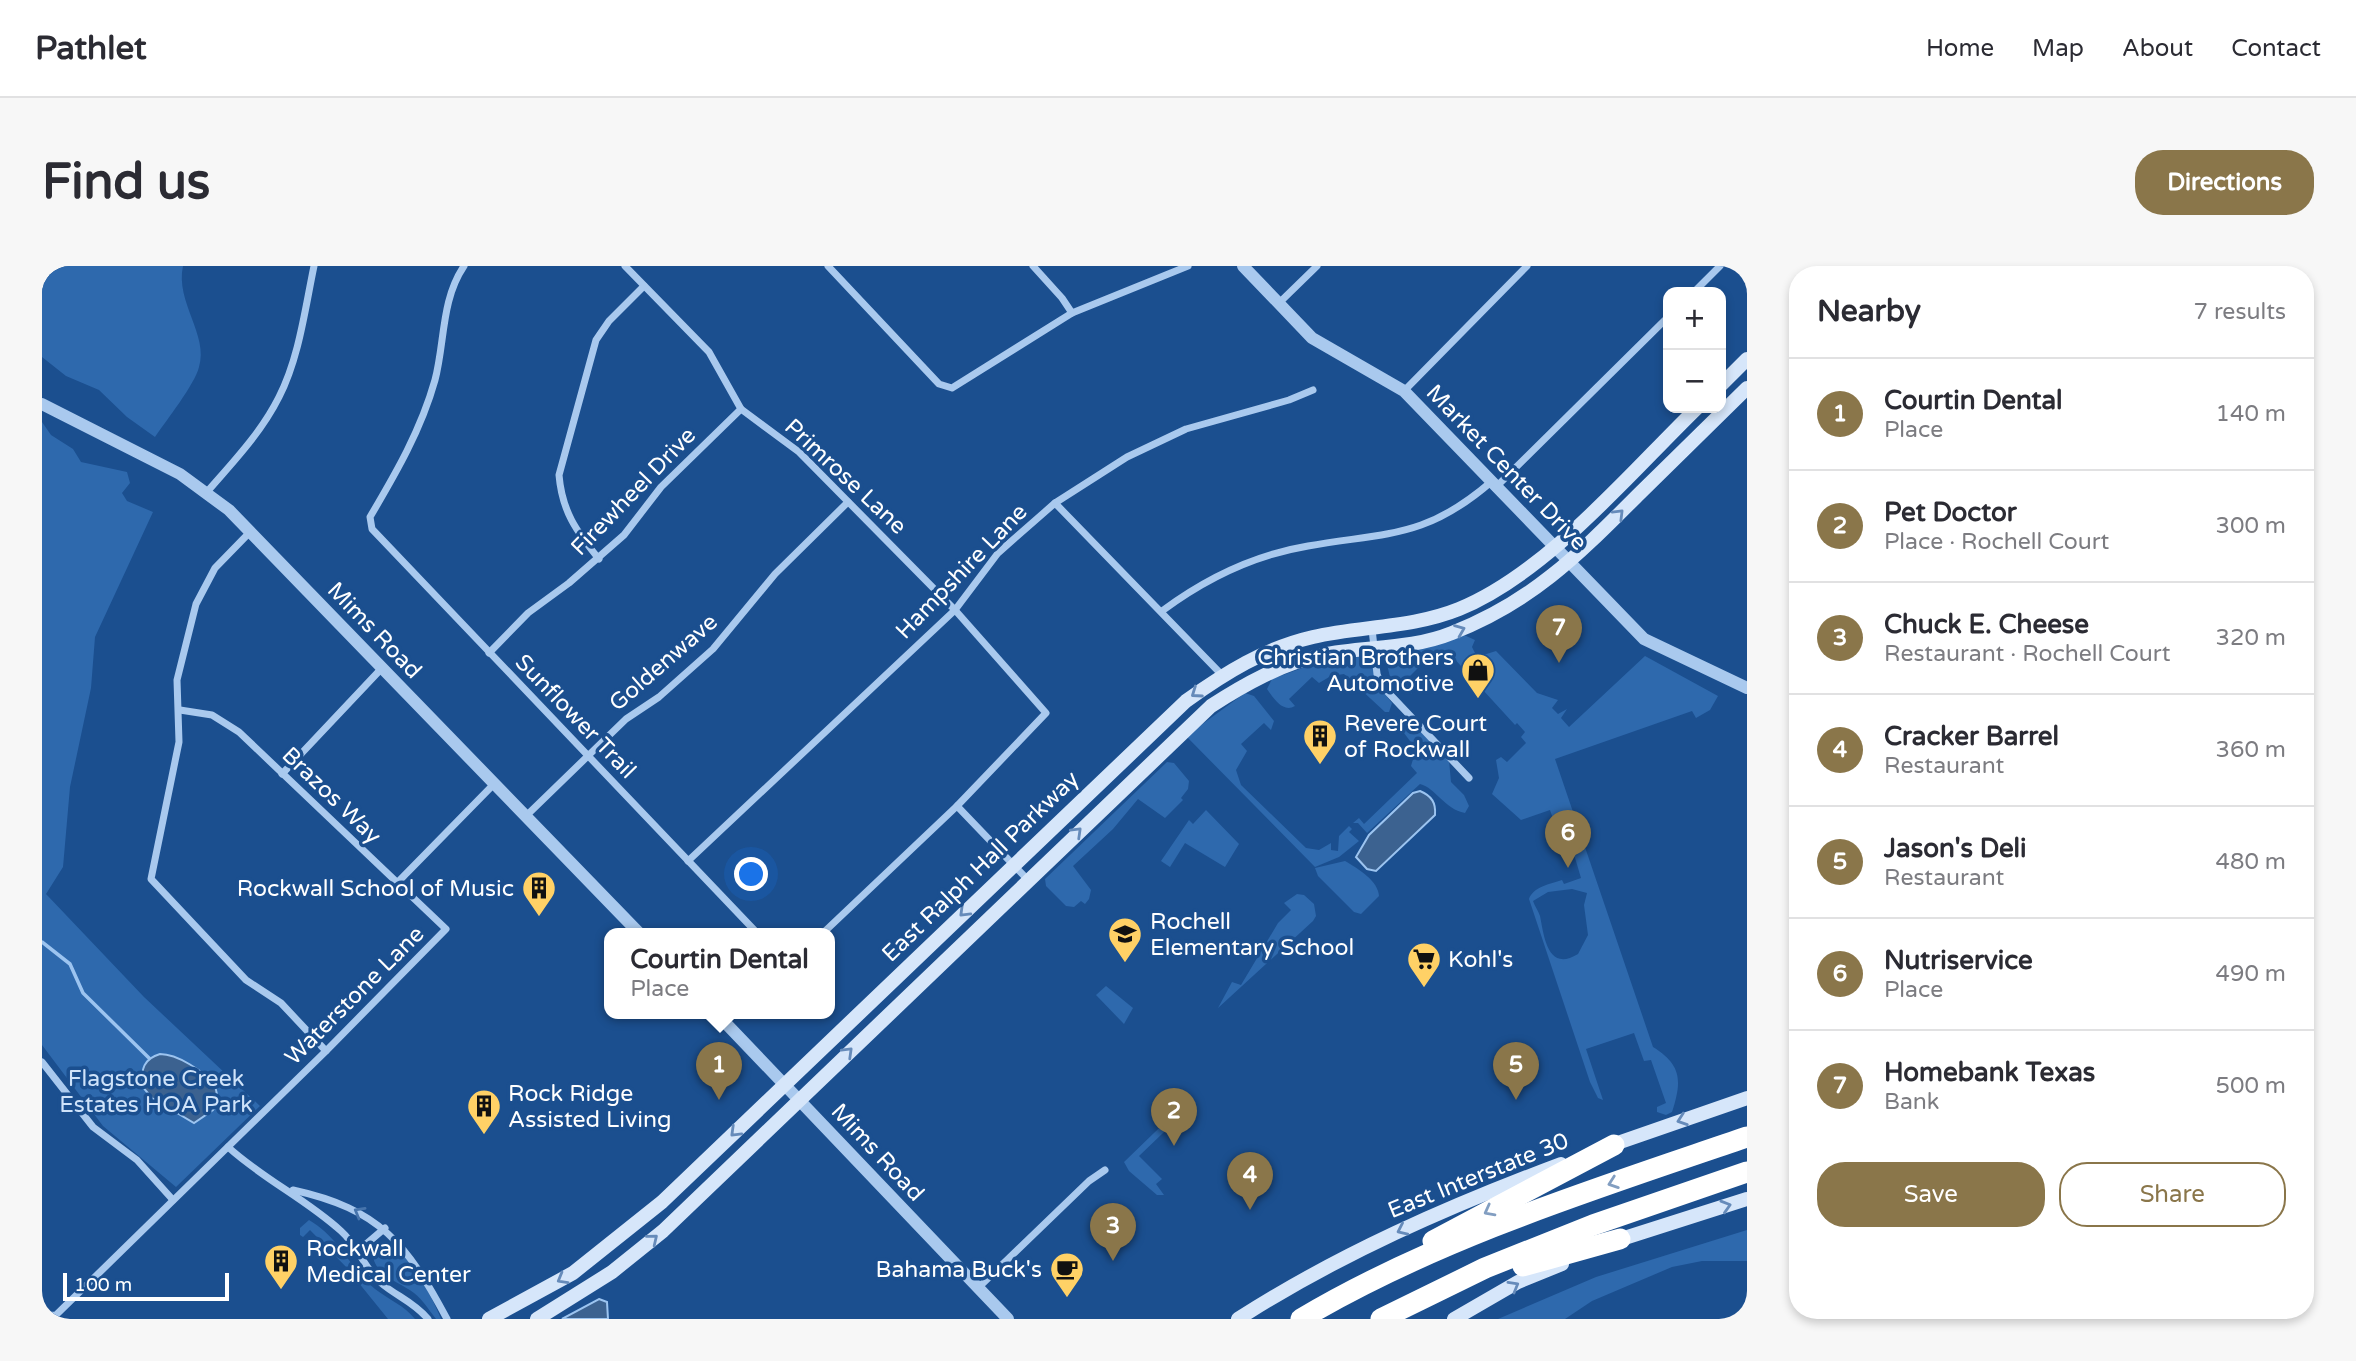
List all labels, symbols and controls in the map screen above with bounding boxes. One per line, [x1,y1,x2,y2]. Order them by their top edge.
text: Pathlet [35,29,147,68]
text: Home [1926,34,1994,63]
text: Map [2032,34,2084,63]
text: About [2122,34,2193,63]
text: Contact [2231,34,2321,63]
button: Directions [2135,150,2314,215]
text: Find us [42,153,210,212]
map controls [1663,287,1726,413]
button: + [1663,287,1726,350]
text: Nearby [1817,293,1921,330]
text: 7 results [2193,298,2286,326]
button: − [1663,350,1726,413]
street label: Market Center Drive [1420,379,1593,556]
text: Courtin Dental [1884,385,2063,416]
text: 1 [1833,400,1847,428]
text: 140 m [2216,400,2286,428]
street label: Primrose Lane [779,413,912,540]
text: Place [1884,416,1943,444]
street label: Firewheel Drive [565,422,702,562]
text: Pet Doctor [1884,497,2017,528]
street label: Hampshire Lane [890,498,1033,645]
one-way arrow [1611,509,1624,522]
text: 2 [1833,512,1847,540]
text: 300 m [2216,512,2286,540]
text: Place · Rochell Court [1884,528,2109,556]
street label: Mims Road [321,576,427,685]
pin: 7 [1536,605,1582,663]
street label: Goldenwave [604,608,724,717]
text: Chuck E. Cheese [1884,609,2089,640]
one-way arrow [1453,624,1465,638]
text: 3 [1833,624,1847,652]
text: 320 m [2216,624,2286,652]
text: Restaurant · Rochell Court [1884,640,2170,668]
place label: Christian Brothers Automotive [1257,644,1454,698]
street label: Sunflower Trail [509,649,642,785]
shop icon: Christian Brothers Automotive [1459,651,1497,700]
one-way arrow [1191,685,1204,697]
place label: Revere Court of Rockwall [1344,710,1487,764]
building icon: Revere Court of Rockwall [1301,717,1339,766]
text: Cracker Barrel [1884,721,2059,752]
text: 4 [1833,736,1847,764]
text: 360 m [2216,736,2286,764]
street label: Brazos Way [276,741,387,850]
text: Restaurant [1884,752,2004,780]
street label: East Ralph Hall Parkway [876,765,1085,968]
pin: 6 [1545,810,1591,868]
one-way arrow [1069,828,1082,841]
text: Jason's Deli [1884,833,2027,864]
text: 5 [1833,848,1847,876]
text: 480 m [2216,848,2286,876]
your location [734,857,768,891]
text: Restaurant [1884,864,2004,892]
building icon: Rockwall School of Music [520,869,558,918]
place label: Rockwall School of Music [237,875,514,903]
one-way arrow [959,904,972,917]
place label: Rochell Elementary School [1150,908,1354,962]
school or university icon: Rochell Elementary School [1106,915,1144,964]
street label: Waterstone Lane [279,920,430,1071]
popup [604,928,835,1019]
supermarket icon: Kohl's [1405,940,1443,989]
text: Courtin Dental [630,944,809,975]
text: Nutriservice [1884,945,2033,976]
place label: Kohl's [1448,946,1513,974]
text: 6 [1833,960,1847,988]
text: 490 m [2216,960,2286,988]
text: Place [630,975,689,1003]
text: Place [1884,976,1943,1004]
pin: 1 [696,1042,742,1100]
pin: 5 [1493,1042,1539,1100]
one-way arrow [840,1048,853,1061]
text: Homebank Texas [1884,1057,2095,1088]
park label: Flagstone Creek Estates HOA Park [59,1065,253,1119]
text: 7 [1833,1072,1847,1100]
text: 500 m [2216,1072,2286,1100]
place label: Rock Ridge Assisted Living [508,1080,671,1134]
building icon: Rock Ridge Assisted Living [465,1087,503,1136]
pin: 2 [1151,1088,1197,1146]
text: Bank [1884,1088,1939,1116]
street label: Mims Road [825,1098,930,1207]
one-way arrow [1677,1112,1689,1126]
one-way arrow [731,1124,744,1137]
street label: East Interstate 30 [1384,1127,1573,1225]
pin: 4 [1227,1152,1273,1210]
button: Save [1817,1162,2045,1227]
button: Share [2059,1162,2286,1227]
one-way arrow [1608,1175,1620,1189]
one-way arrow [1720,1199,1732,1214]
pin: 3 [1090,1203,1136,1261]
one-way arrow [1483,1203,1496,1217]
one-way arrow [353,1207,366,1220]
one-way arrow [1397,1222,1409,1236]
one-way arrow [646,1234,658,1247]
place label: Rockwall Medical Center [306,1235,471,1289]
building icon: Rockwall Medical Center [262,1242,300,1291]
cafe icon: Bahama Buck's [1048,1250,1086,1299]
place label: Bahama Buck's [875,1256,1042,1284]
scale bar [63,1270,229,1302]
one-way arrow [557,1271,570,1284]
text: 100 m [74,1274,132,1296]
one-way arrow [1506,1281,1519,1294]

